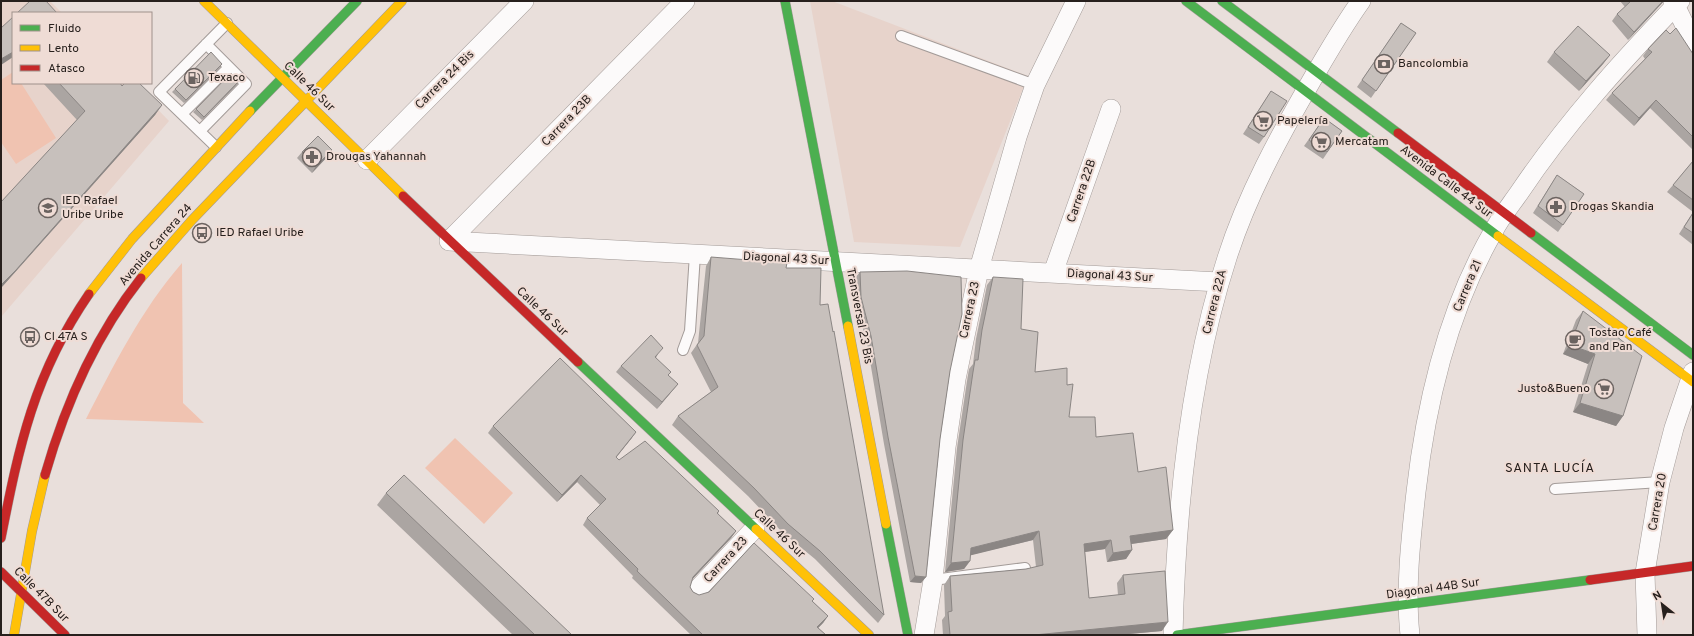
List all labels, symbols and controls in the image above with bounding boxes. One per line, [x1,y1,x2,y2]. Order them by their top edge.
legend [12,12,152,84]
text: Fluido [48,21,81,37]
text: Lento [48,41,79,57]
street label: Carrera 24 Bis [412,47,478,113]
bank icon: Bancolombia [1373,53,1395,75]
place label: Bancolombia [1398,56,1468,72]
street label: Calle 46 Sur [280,58,338,116]
text: Atasco [48,61,85,77]
fuel station icon: Texaco [183,67,205,89]
place label: Texaco [208,70,246,86]
street label: Carrera 23B [538,92,596,150]
supermarket icon: Papelería [1252,110,1274,132]
place label: Papelería [1277,113,1328,129]
supermarket icon: Mercatam [1310,131,1332,153]
place label: Mercatam [1335,134,1389,150]
street label: Avenida Calle 44 Sur [1396,142,1496,222]
pharmacy icon: Drougas Yahannah [301,146,323,168]
place label: Drougas Yahannah [326,149,426,165]
street label: Carrera 22B [1064,157,1100,225]
place label: IED Rafael Uribe Uribe [62,193,123,223]
pharmacy icon: Drogas Skandia [1545,196,1567,218]
school or university icon: IED Rafael Uribe Uribe [37,197,59,219]
place label: Drogas Skandia [1570,199,1654,215]
street label: Avenida Carrera 24 [116,201,196,289]
bus stop icon: IED Rafael Uribe [191,222,213,244]
place label: IED Rafael Uribe [216,225,304,241]
street label: Diagonal 43 Sur [742,249,830,269]
street label: Carrera 21 [1450,257,1486,315]
street label: Transversal 23 Bis [842,266,876,366]
street label: Diagonal 43 Sur [1066,266,1154,286]
street label: Carrera 22A [1199,268,1231,336]
street label: Carrera 23 [956,280,984,340]
street label: Calle 46 Sur [512,284,572,341]
place label: Tostao Café and Pan [1589,325,1652,355]
bus stop icon: Cl 47A S [19,326,41,348]
place label: Cl 47A S [44,329,88,345]
cafe icon: Tostao Café and Pan [1564,329,1586,351]
supermarket icon: Justo&Bueno [1593,378,1615,400]
place label: Justo&Bueno [1517,381,1590,397]
district label: SANTA LUCÍA [1505,459,1595,477]
street label: Carrera 20 [1645,472,1671,532]
street label: Calle 46 Sur [749,506,809,563]
street label: Carrera 23 [700,533,752,587]
street label: Calle 47B Sur [10,564,73,627]
street label: Diagonal 44B Sur [1385,574,1481,603]
north arrow [1642,584,1682,624]
text: N [1651,588,1664,604]

